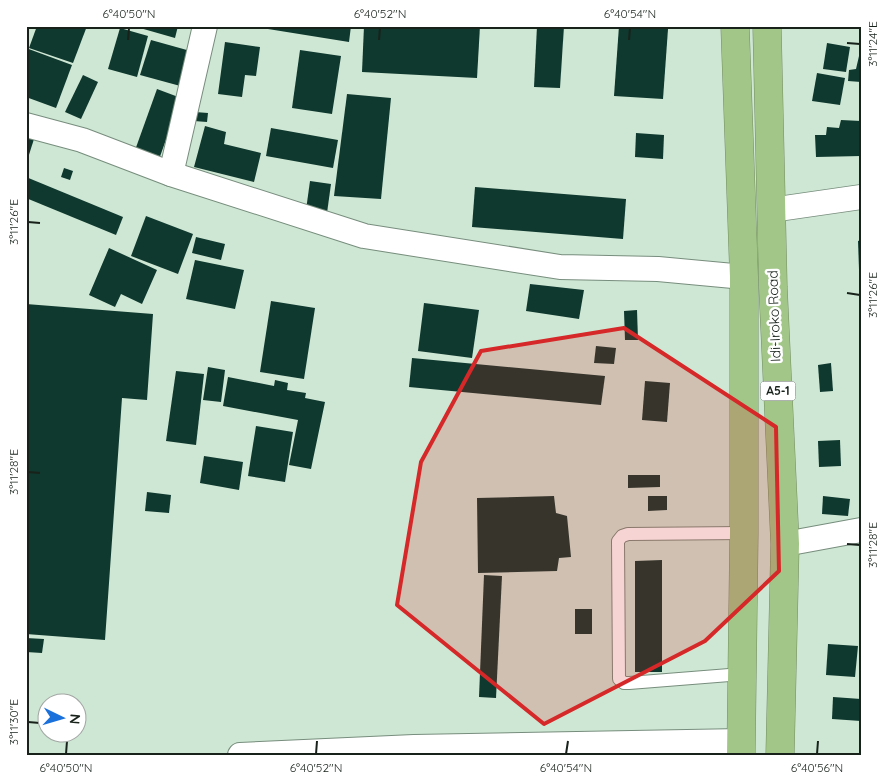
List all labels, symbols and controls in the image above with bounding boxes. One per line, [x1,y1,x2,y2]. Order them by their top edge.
text: 6°40'50"N [102,6,156,21]
text: 6°40'52"N [354,6,406,21]
text: 6°40'54"N [604,6,656,21]
text: 3°11'24"E [865,21,880,67]
text: 3°11'26"E [6,199,21,245]
street label: Idi-Iroko Road [763,270,785,362]
text: 3°11'26"E [865,272,880,318]
road number: A5-1 [760,382,796,401]
text: 3°11'28"E [6,449,21,495]
text: 3°11'28"E [865,522,880,568]
north arrow [38,694,88,744]
text: 3°11'30"E [6,699,21,745]
text: N [66,713,84,725]
text: 6°40'50"N [39,760,93,775]
text: 6°40'52"N [290,760,342,775]
text: 6°40'54"N [540,760,592,775]
text: 6°40'56"N [791,760,843,775]

